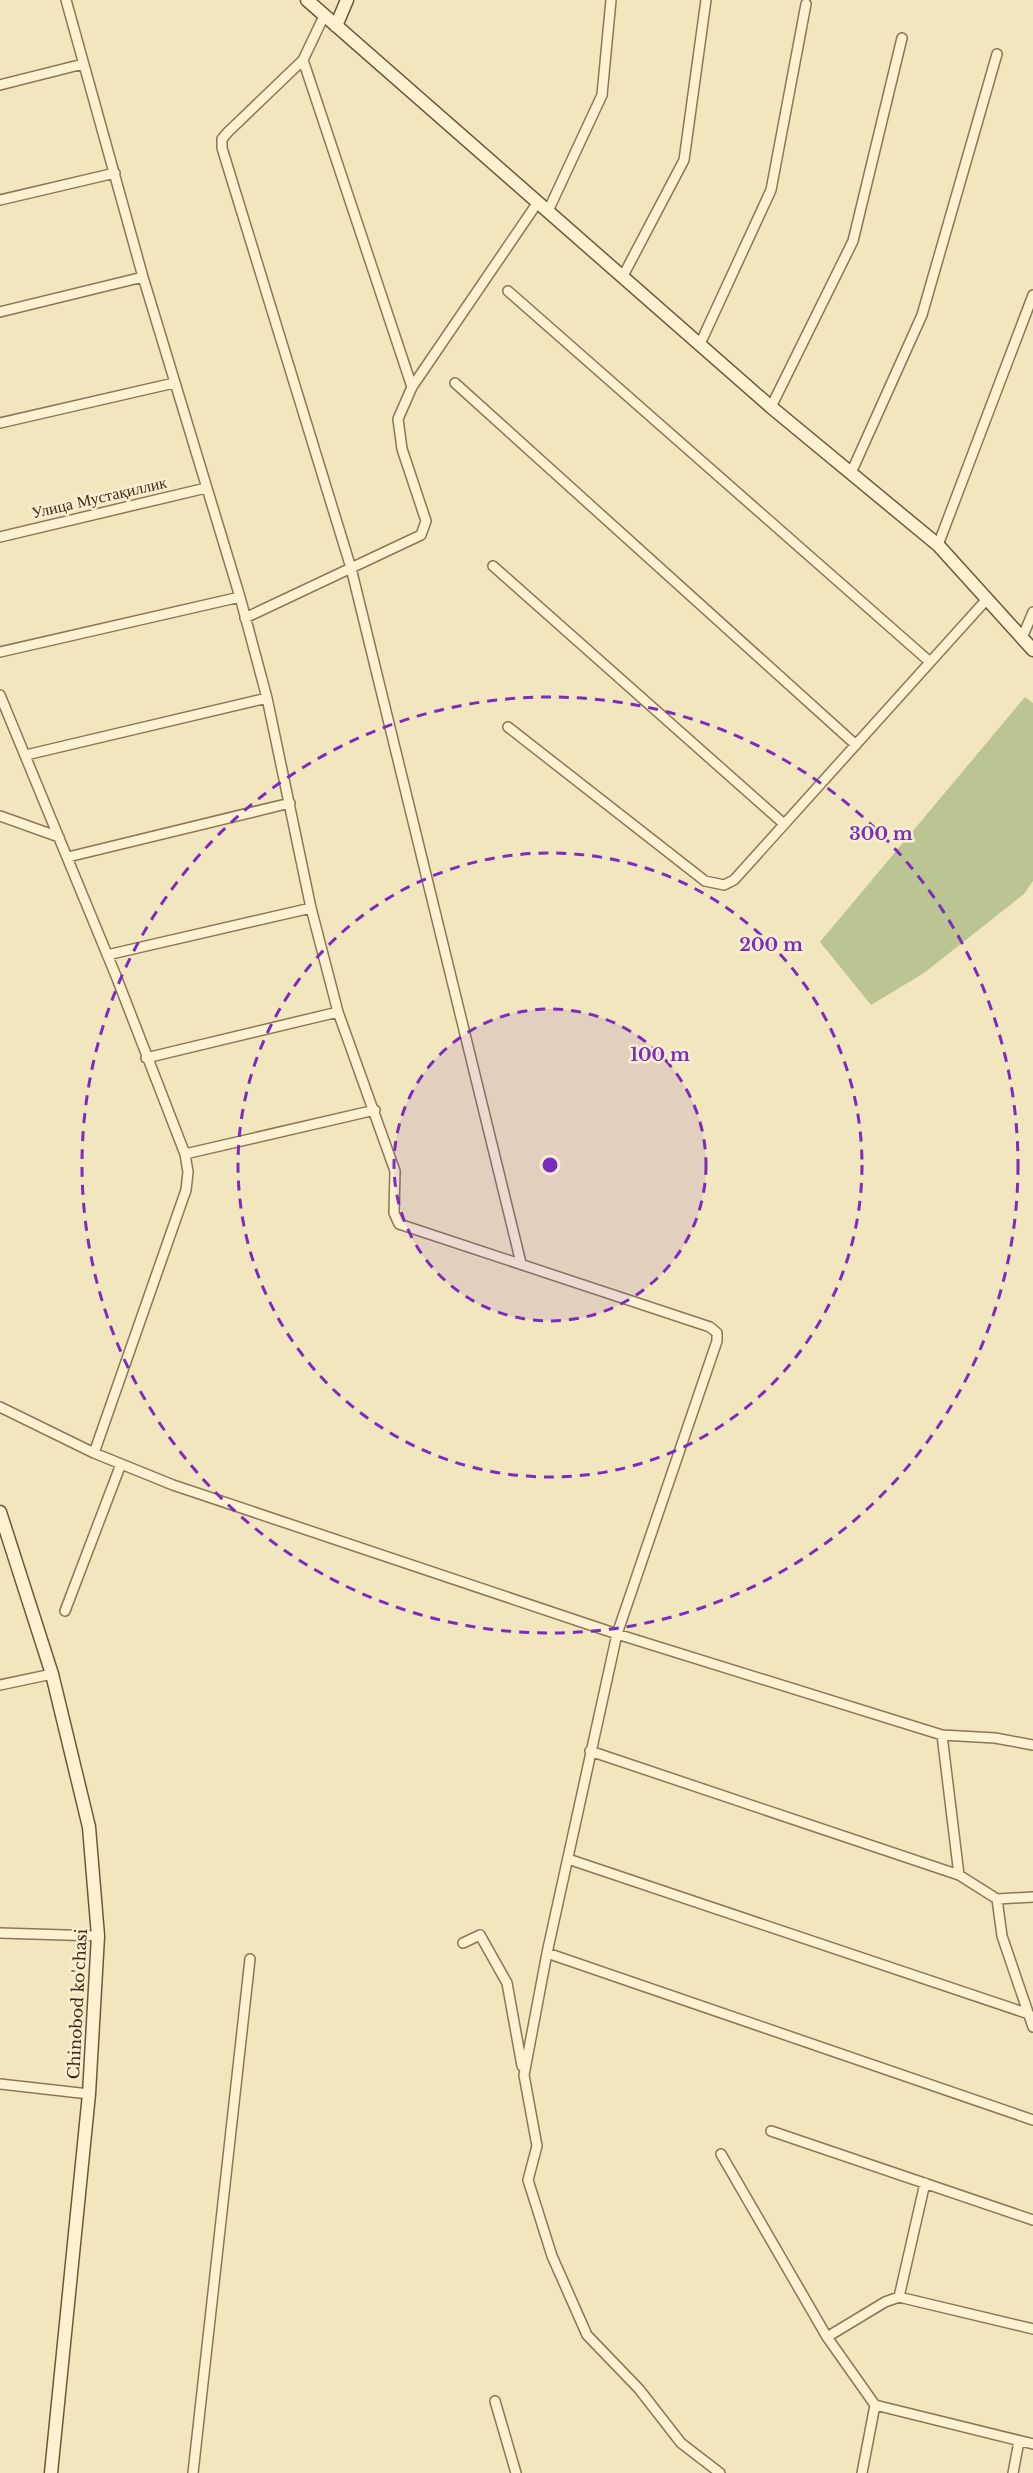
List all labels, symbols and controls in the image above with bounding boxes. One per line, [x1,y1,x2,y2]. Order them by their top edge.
street label: Улица Мустақиллик [29,472,169,522]
text: 300 m [849,823,913,845]
text: 200 m [739,934,803,956]
text: 100 m [630,1044,690,1066]
centre of rings [540,1155,560,1175]
street label: Chinobod ko'chasi [63,1928,91,2080]

